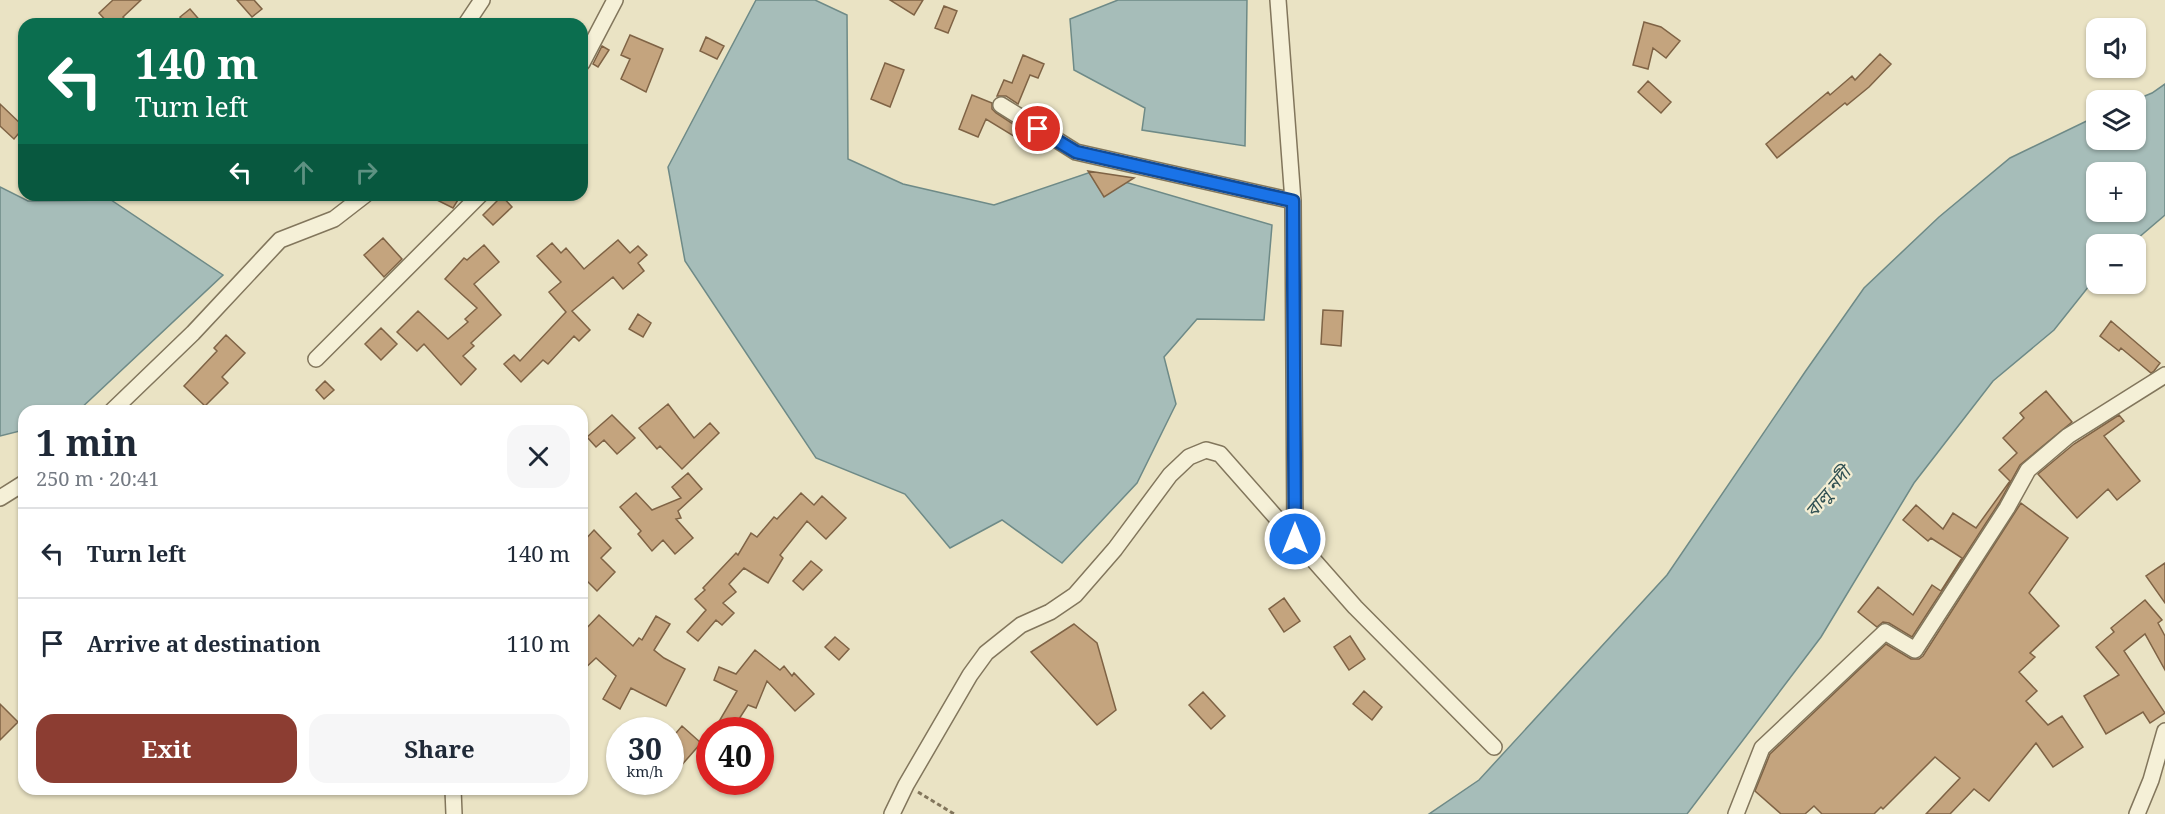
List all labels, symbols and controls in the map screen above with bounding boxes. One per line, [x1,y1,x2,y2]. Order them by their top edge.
map controls [2086,18,2146,294]
button: sound [2086,18,2146,78]
text: 140 m [135,34,259,91]
icon: left [36,42,114,120]
text: Turn left [135,88,248,125]
button: layers [2086,90,2146,150]
pin [1012,103,1063,154]
icon: arrive [1021,112,1054,145]
icon: left [224,156,257,189]
icon: ahead [287,156,320,189]
icon: right [350,156,383,189]
button: + [2086,162,2146,222]
button: − [2086,234,2146,294]
text: 1 min [36,418,138,467]
button: close [507,425,570,488]
water label: বালু নদী [1799,459,1857,522]
text: 250 m · 20:41 [36,465,159,492]
position arrow [1263,507,1327,571]
icon: left [36,537,69,570]
text: Turn left [87,538,186,568]
text: 140 m [507,538,570,568]
icon: arrive [36,627,69,660]
text: Arrive at destination [87,628,321,658]
text: 110 m [507,628,570,658]
button: Exit [36,714,297,783]
button: Share [309,714,570,783]
speed limit sign: 40 [696,717,774,795]
text: 30 [628,728,662,769]
text: km/h [627,761,663,781]

